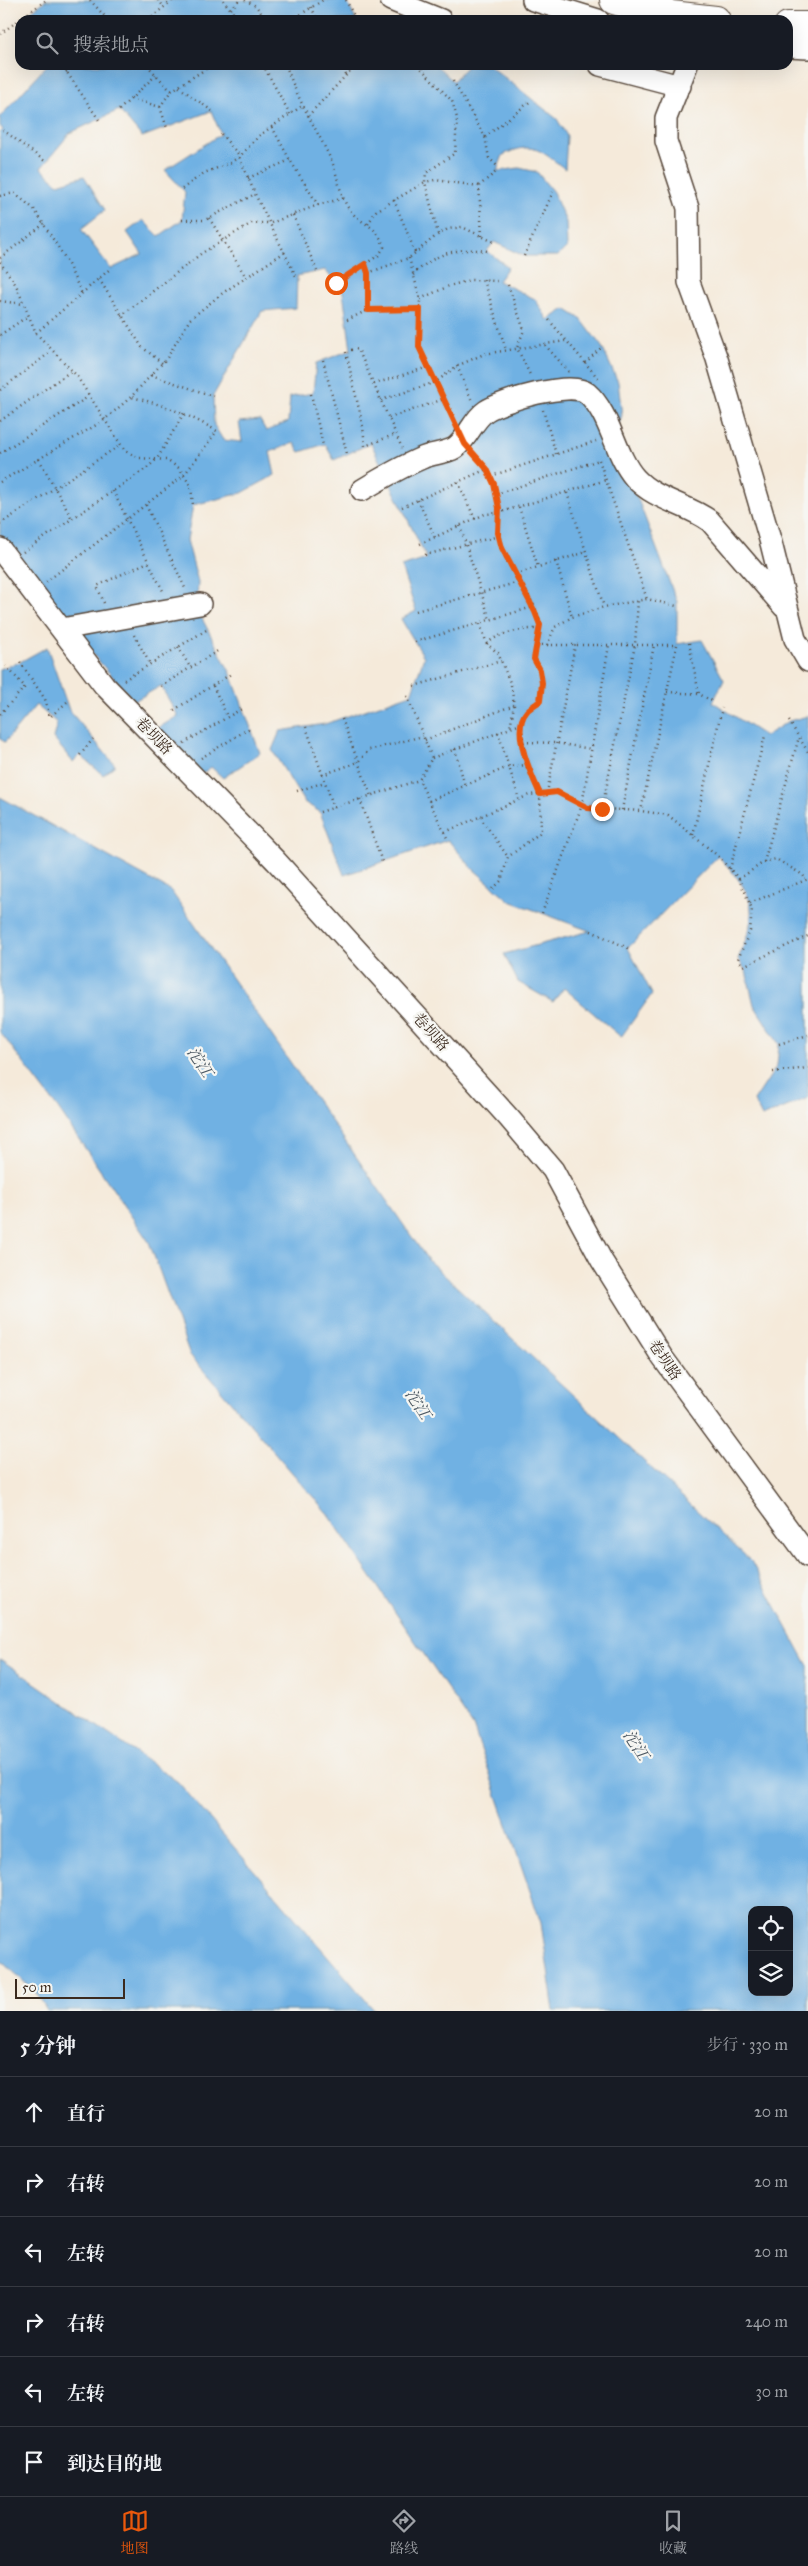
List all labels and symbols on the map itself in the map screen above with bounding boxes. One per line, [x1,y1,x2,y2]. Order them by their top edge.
route start [325,272,348,295]
street label: 卷坝路 [132,714,176,758]
route end [591,798,614,821]
street label: 卷坝路 [409,1009,453,1055]
water label: 沱江 [183,1043,218,1082]
street label: 卷坝路 [645,1336,685,1384]
water label: 沱江 [401,1385,436,1424]
water label: 沱江 [619,1726,654,1765]
scale bar [15,1976,125,1999]

